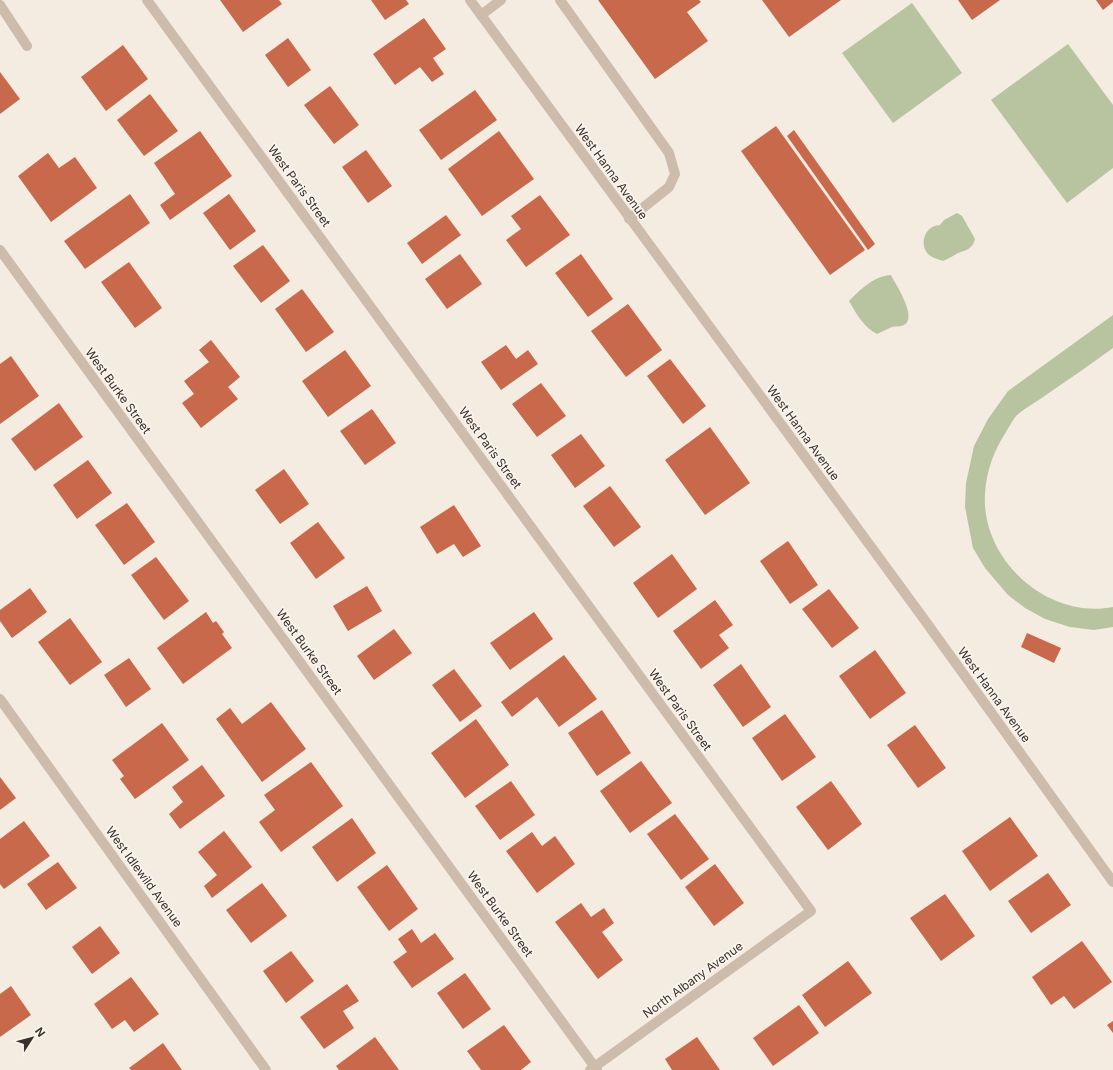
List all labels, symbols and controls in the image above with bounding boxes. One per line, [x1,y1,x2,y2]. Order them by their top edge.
street label: West Hanna Avenue [572,121,651,222]
street label: West Paris Street [265,142,334,230]
street label: West Burke Street [82,345,155,436]
street label: West Hanna Avenue [764,382,843,483]
street label: West Paris Street [456,404,525,492]
street label: West Burke Street [273,606,346,697]
street label: West Hanna Avenue [955,644,1034,745]
street label: West Paris Street [646,666,715,754]
street label: West Idlewild Avenue [103,824,186,930]
street label: West Burke Street [464,868,537,959]
street label: North Albany Avenue [640,938,746,1021]
north arrow [12,1018,52,1058]
text: N [32,1025,48,1040]

